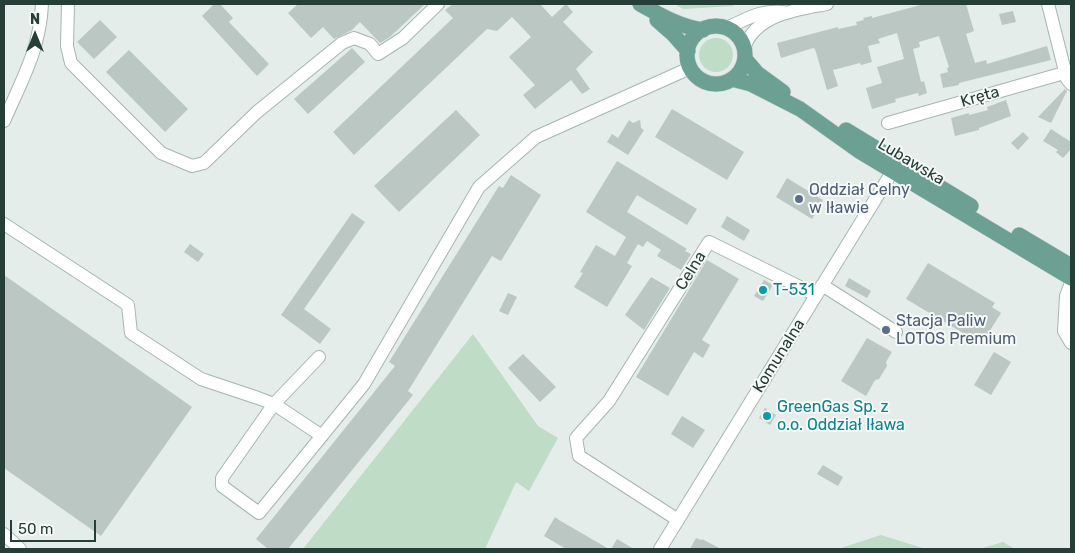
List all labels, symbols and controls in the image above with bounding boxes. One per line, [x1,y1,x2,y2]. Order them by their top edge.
north arrow [10,10,60,60]
text: N [30,11,40,28]
street label: Kręta [958,82,1002,112]
street label: Lubawska [874,135,948,189]
place label: Oddział Celny w Iławie [809,180,910,218]
marker: Oddział Celny w Iławie [793,193,805,205]
street label: Celna [672,248,710,294]
place label: T-531 [773,280,815,300]
marker: T-531 [757,284,769,296]
place label: Stacja Paliw LOTOS Premium [896,311,1016,349]
street label: Komunalna [749,316,809,396]
marker: Stacja Paliw LOTOS Premium [880,324,892,336]
place label: GreenGas Sp. z o.o. Oddział Iława [777,397,905,435]
marker: GreenGas Sp. z o.o. Oddział Iława [761,410,773,422]
scale bar [12,510,99,542]
text: 50 m [18,520,53,538]

